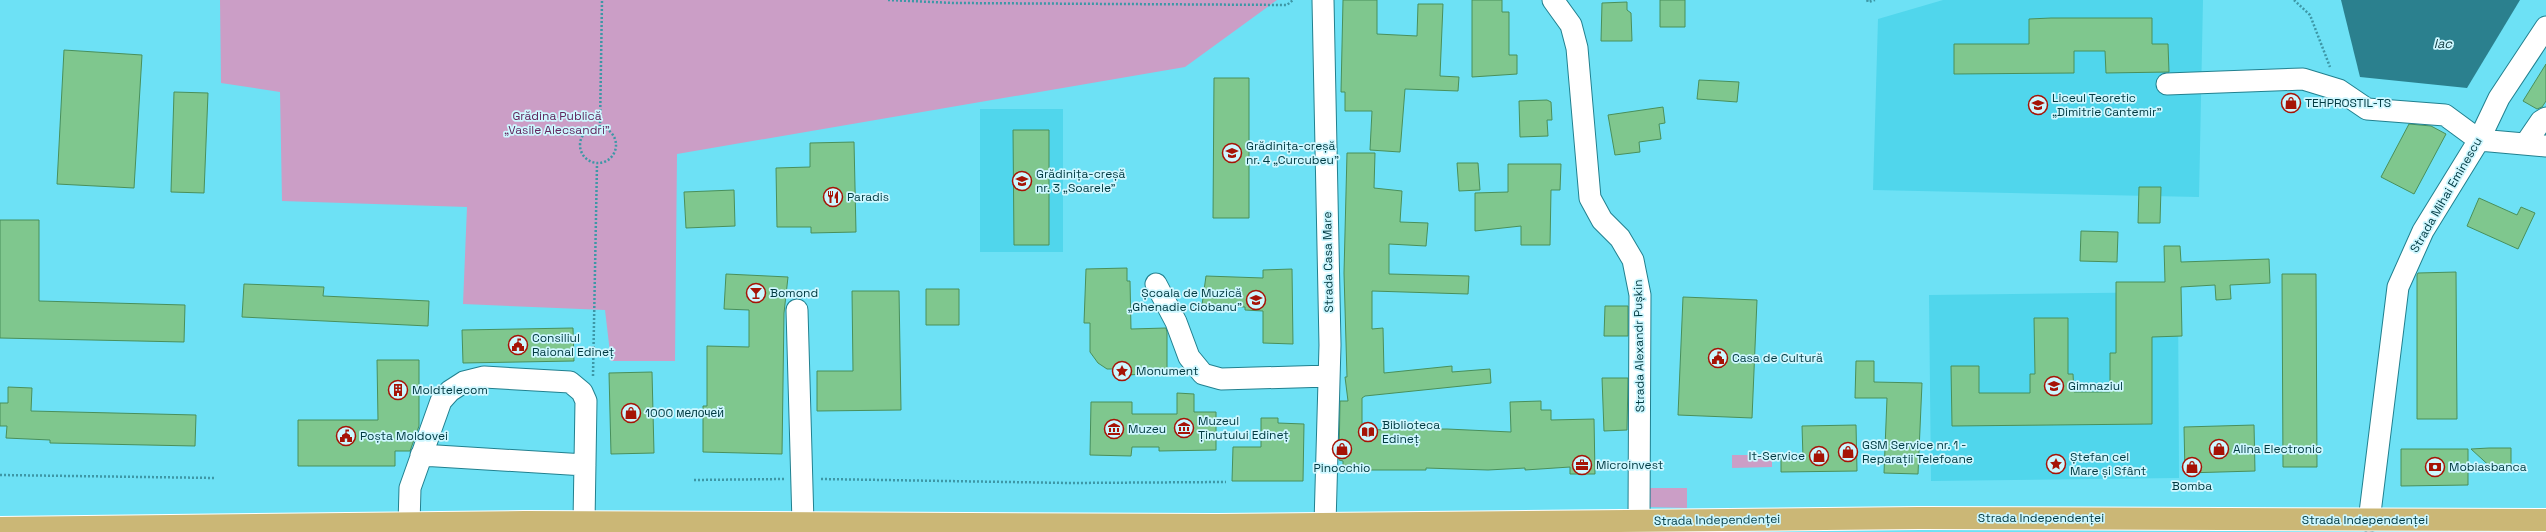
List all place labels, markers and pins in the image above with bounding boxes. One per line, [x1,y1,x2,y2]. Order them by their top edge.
place label: Liceul Teoretic „Dimitrie Cantemir” [2052,90,2162,120]
shop icon: TEHPROSTIL-TS [2280,92,2302,114]
school or university icon: Liceul Teoretic „Dimitrie Cantemir” [2027,94,2049,116]
place label: TEHPROSTIL-TS [2305,95,2391,111]
place label: Grădinița-creșă nr. 4 „Curcubeu” [1246,138,1339,168]
school or university icon: Grădinița-creșă nr. 4 „Curcubeu” [1221,142,1243,164]
place label: Grădinița-creșă nr. 3 „Soarele” [1036,166,1126,196]
school or university icon: Grădinița-creșă nr. 3 „Soarele” [1011,170,1033,192]
restaurant icon: Paradis [822,186,844,208]
place label: Paradis [847,189,889,205]
bar icon: Bomond [745,282,767,304]
place label: Bomond [770,285,818,301]
place label: Școala de Muzică „Ghenadie Ciobanu” [1127,285,1242,315]
school or university icon: Școala de Muzică „Ghenadie Ciobanu” [1245,289,1267,311]
place label: Consiliul Raional Edineț [532,330,614,360]
public building icon: Consiliul Raional Edineț [507,334,529,356]
public building icon: Casa de Cultură [1707,347,1729,369]
place label: Casa de Cultură [1732,350,1823,366]
place icon: Monument [1111,360,1133,382]
place label: Monument [1136,363,1199,379]
school or university icon: Gimnaziul [2043,375,2065,397]
place label: Gimnaziul [2068,378,2123,394]
building icon: Moldtelecom [387,379,409,401]
place label: Moldtelecom [412,382,488,398]
shop icon: 1000 мелочей [620,402,642,424]
place label: 1000 мелочей [645,405,724,421]
place label: Muzeul Ținutului Edineț [1198,413,1289,443]
museum icon: Muzeul Ținutului Edineț [1173,417,1195,439]
place label: Biblioteca Edineț [1382,417,1440,447]
museum icon: Muzeu [1103,418,1125,440]
place label: Muzeu [1128,421,1166,437]
library icon: Biblioteca Edineț [1357,421,1379,443]
public building icon: Poșta Moldovei [335,425,357,447]
place label: Poșta Moldovei [360,428,448,444]
place label: GSM Service nr. 1 - Reparații Telefoane [1862,437,1973,467]
shop icon: Pinocchio [1331,438,1353,460]
shop icon: Alina Electronic [2208,438,2230,460]
shop icon: GSM Service nr. 1 - Reparații Telefoane [1837,441,1859,463]
place label: Alina Electronic [2233,441,2322,457]
shop icon: It-Service [1808,445,1830,467]
place label: It-Service [1749,448,1805,464]
place label: Ștefan cel Mare și Sfânt [2070,449,2146,479]
place icon: Ștefan cel Mare și Sfânt [2045,453,2067,475]
office icon: Microinvest [1571,454,1593,476]
shop icon: Bomba [2181,456,2203,478]
bank icon: Mobiasbanca [2424,456,2446,478]
place label: Microinvest [1596,457,1663,473]
place label: Mobiasbanca [2449,459,2527,475]
place label: Pinocchio [1314,460,1371,476]
place label: Bomba [2172,478,2212,494]

